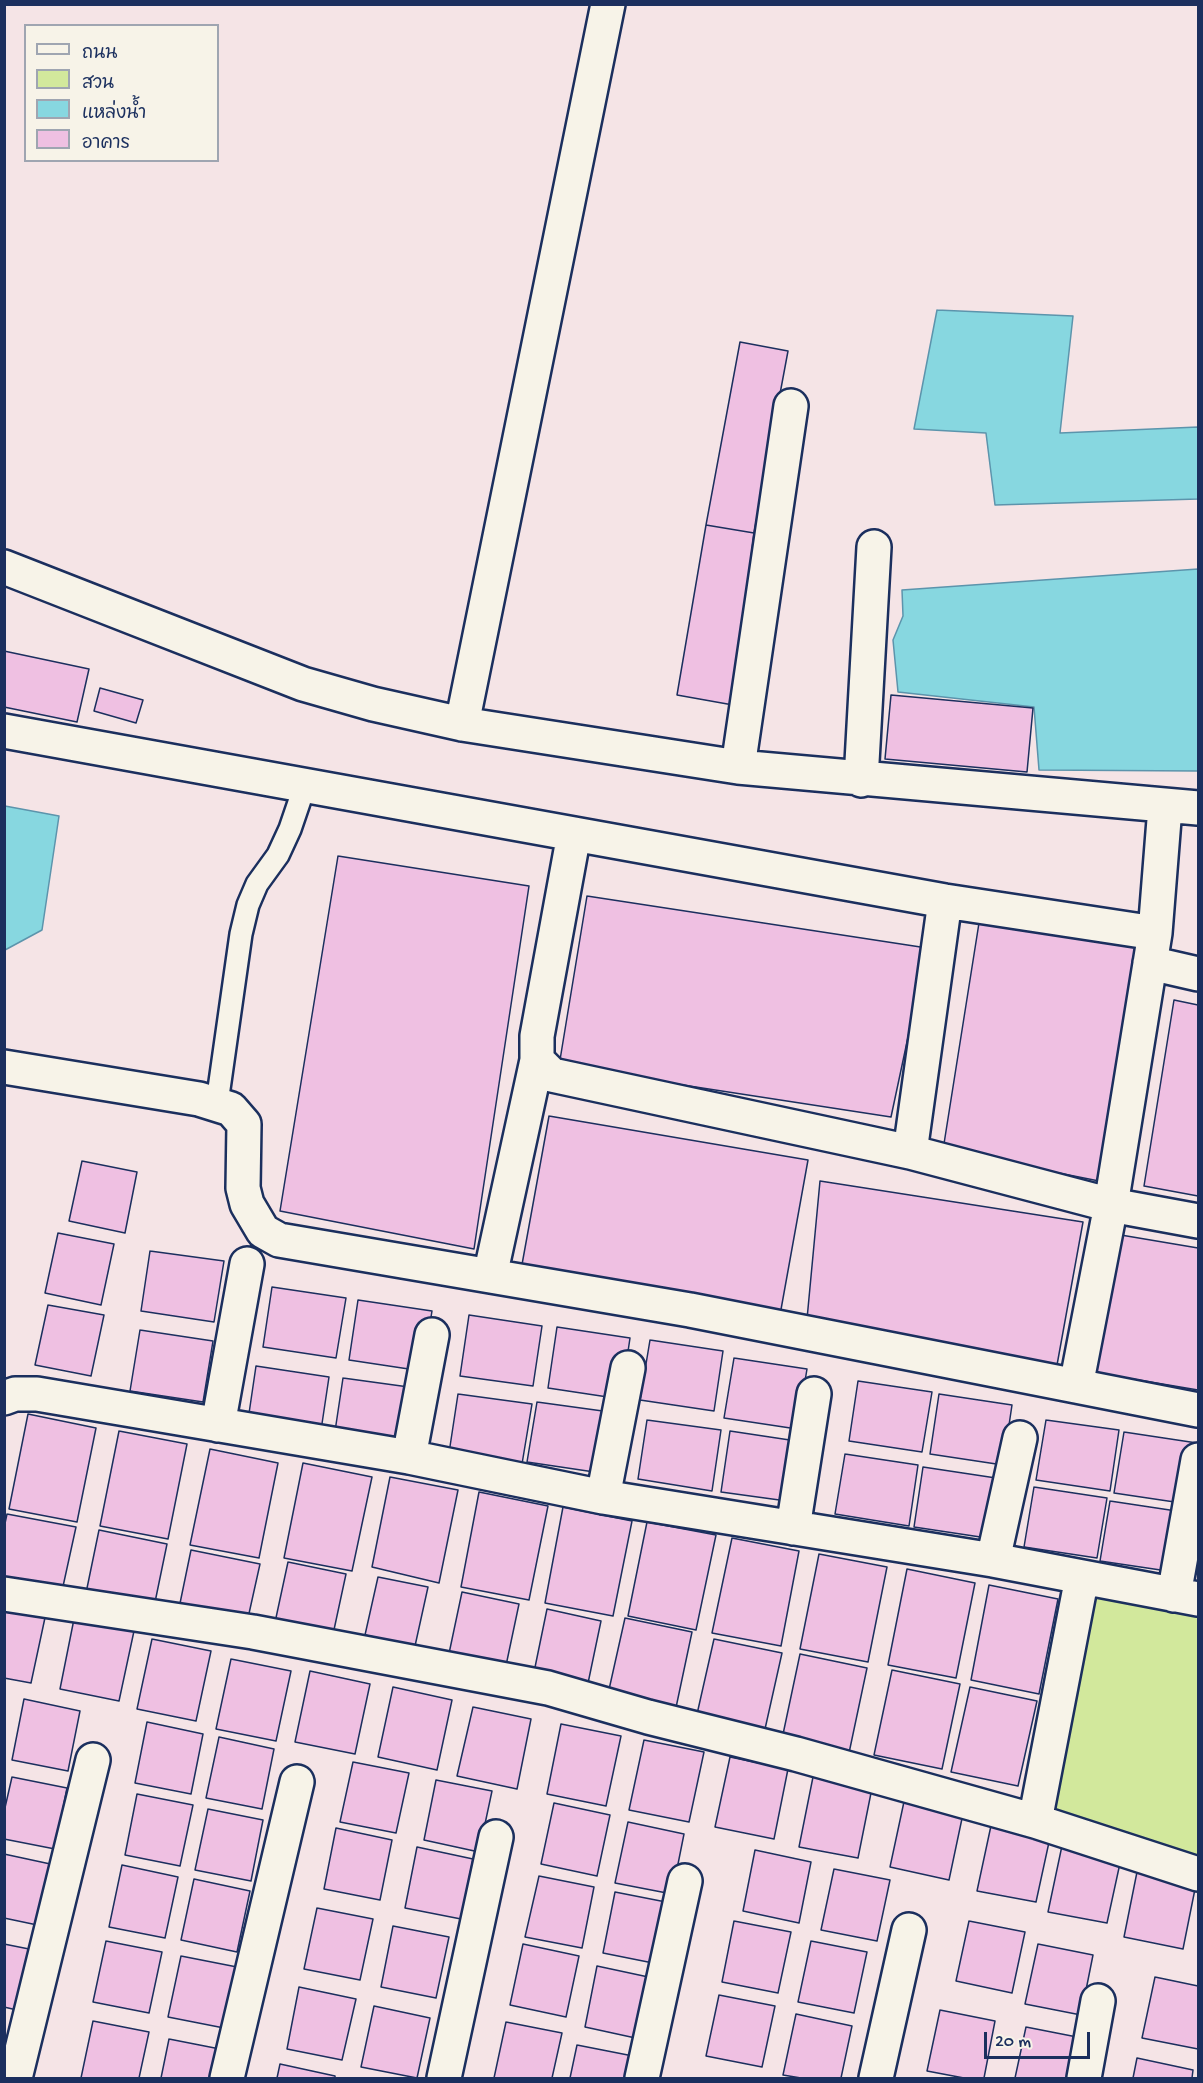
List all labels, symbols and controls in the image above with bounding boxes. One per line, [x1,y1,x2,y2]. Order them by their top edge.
legend [24,24,219,162]
text: ถนน [82,44,117,65]
text: สวน [82,74,114,95]
text: แหล่งน้ำ [82,104,146,125]
text: อาคาร [82,134,130,155]
scale bar [987,2020,1094,2058]
text: 20 m [995,2032,1031,2053]

